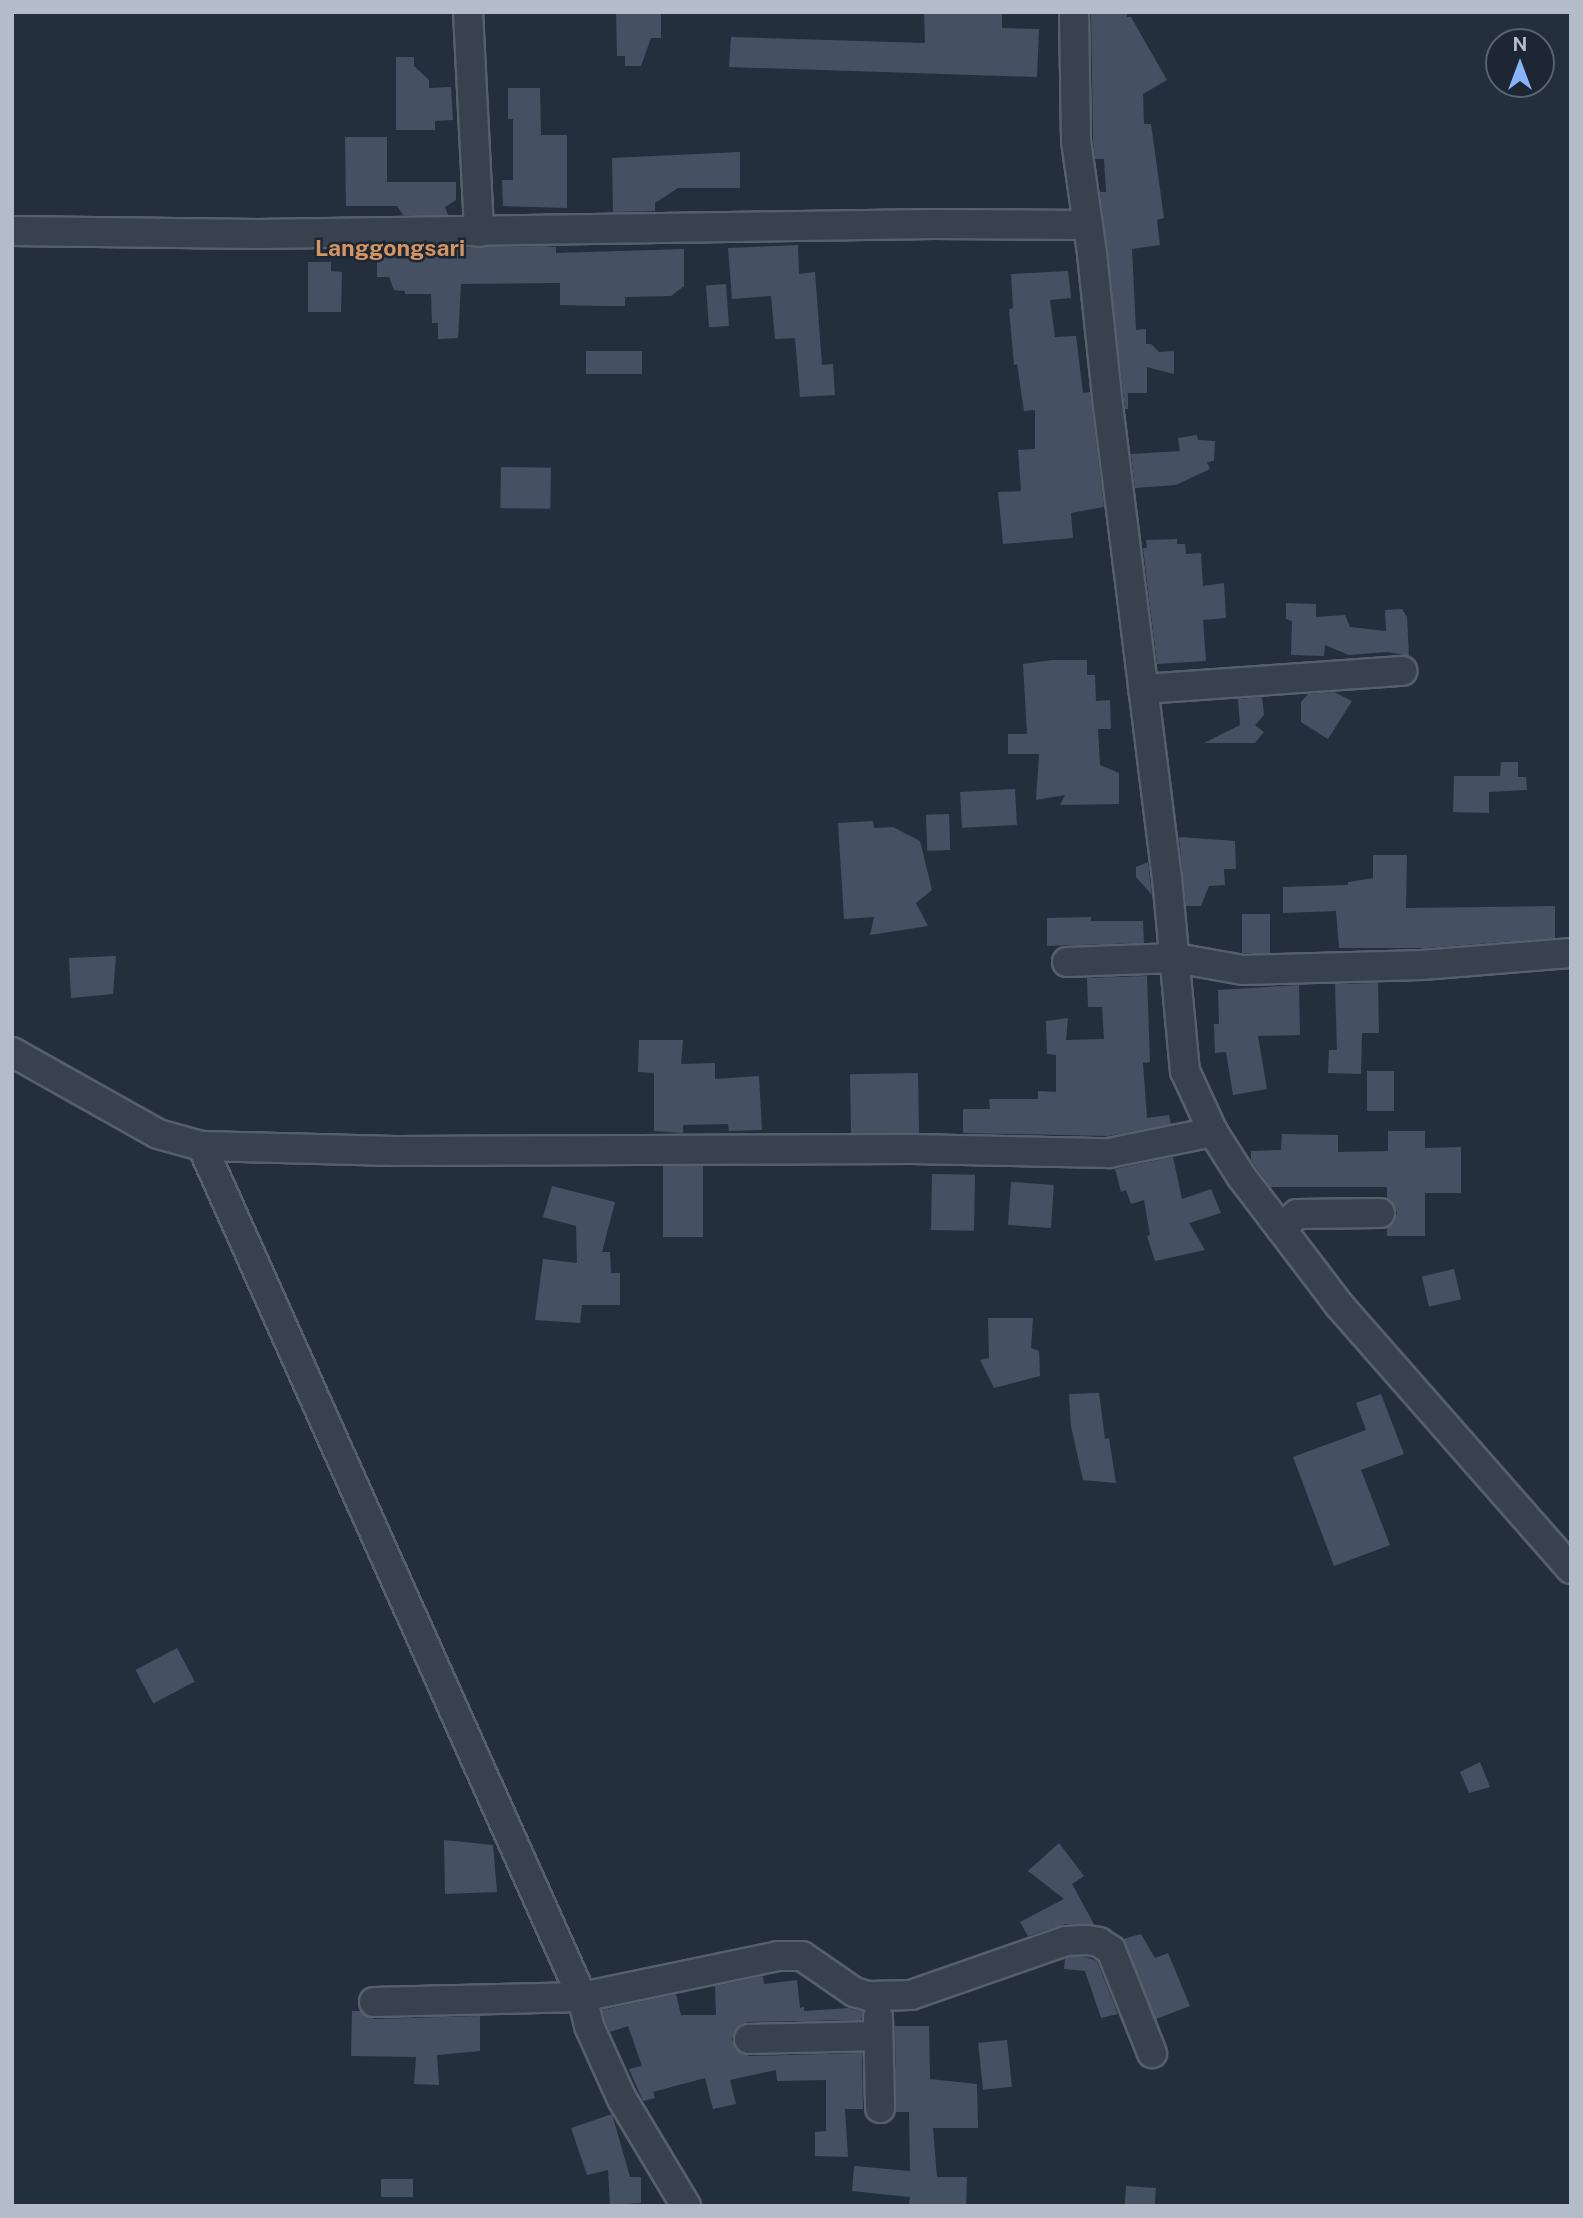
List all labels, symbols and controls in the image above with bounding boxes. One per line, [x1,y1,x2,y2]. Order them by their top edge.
north arrow [1485,28,1555,98]
text: N [1513,33,1527,55]
district label: Langgongsari [315,234,465,262]

